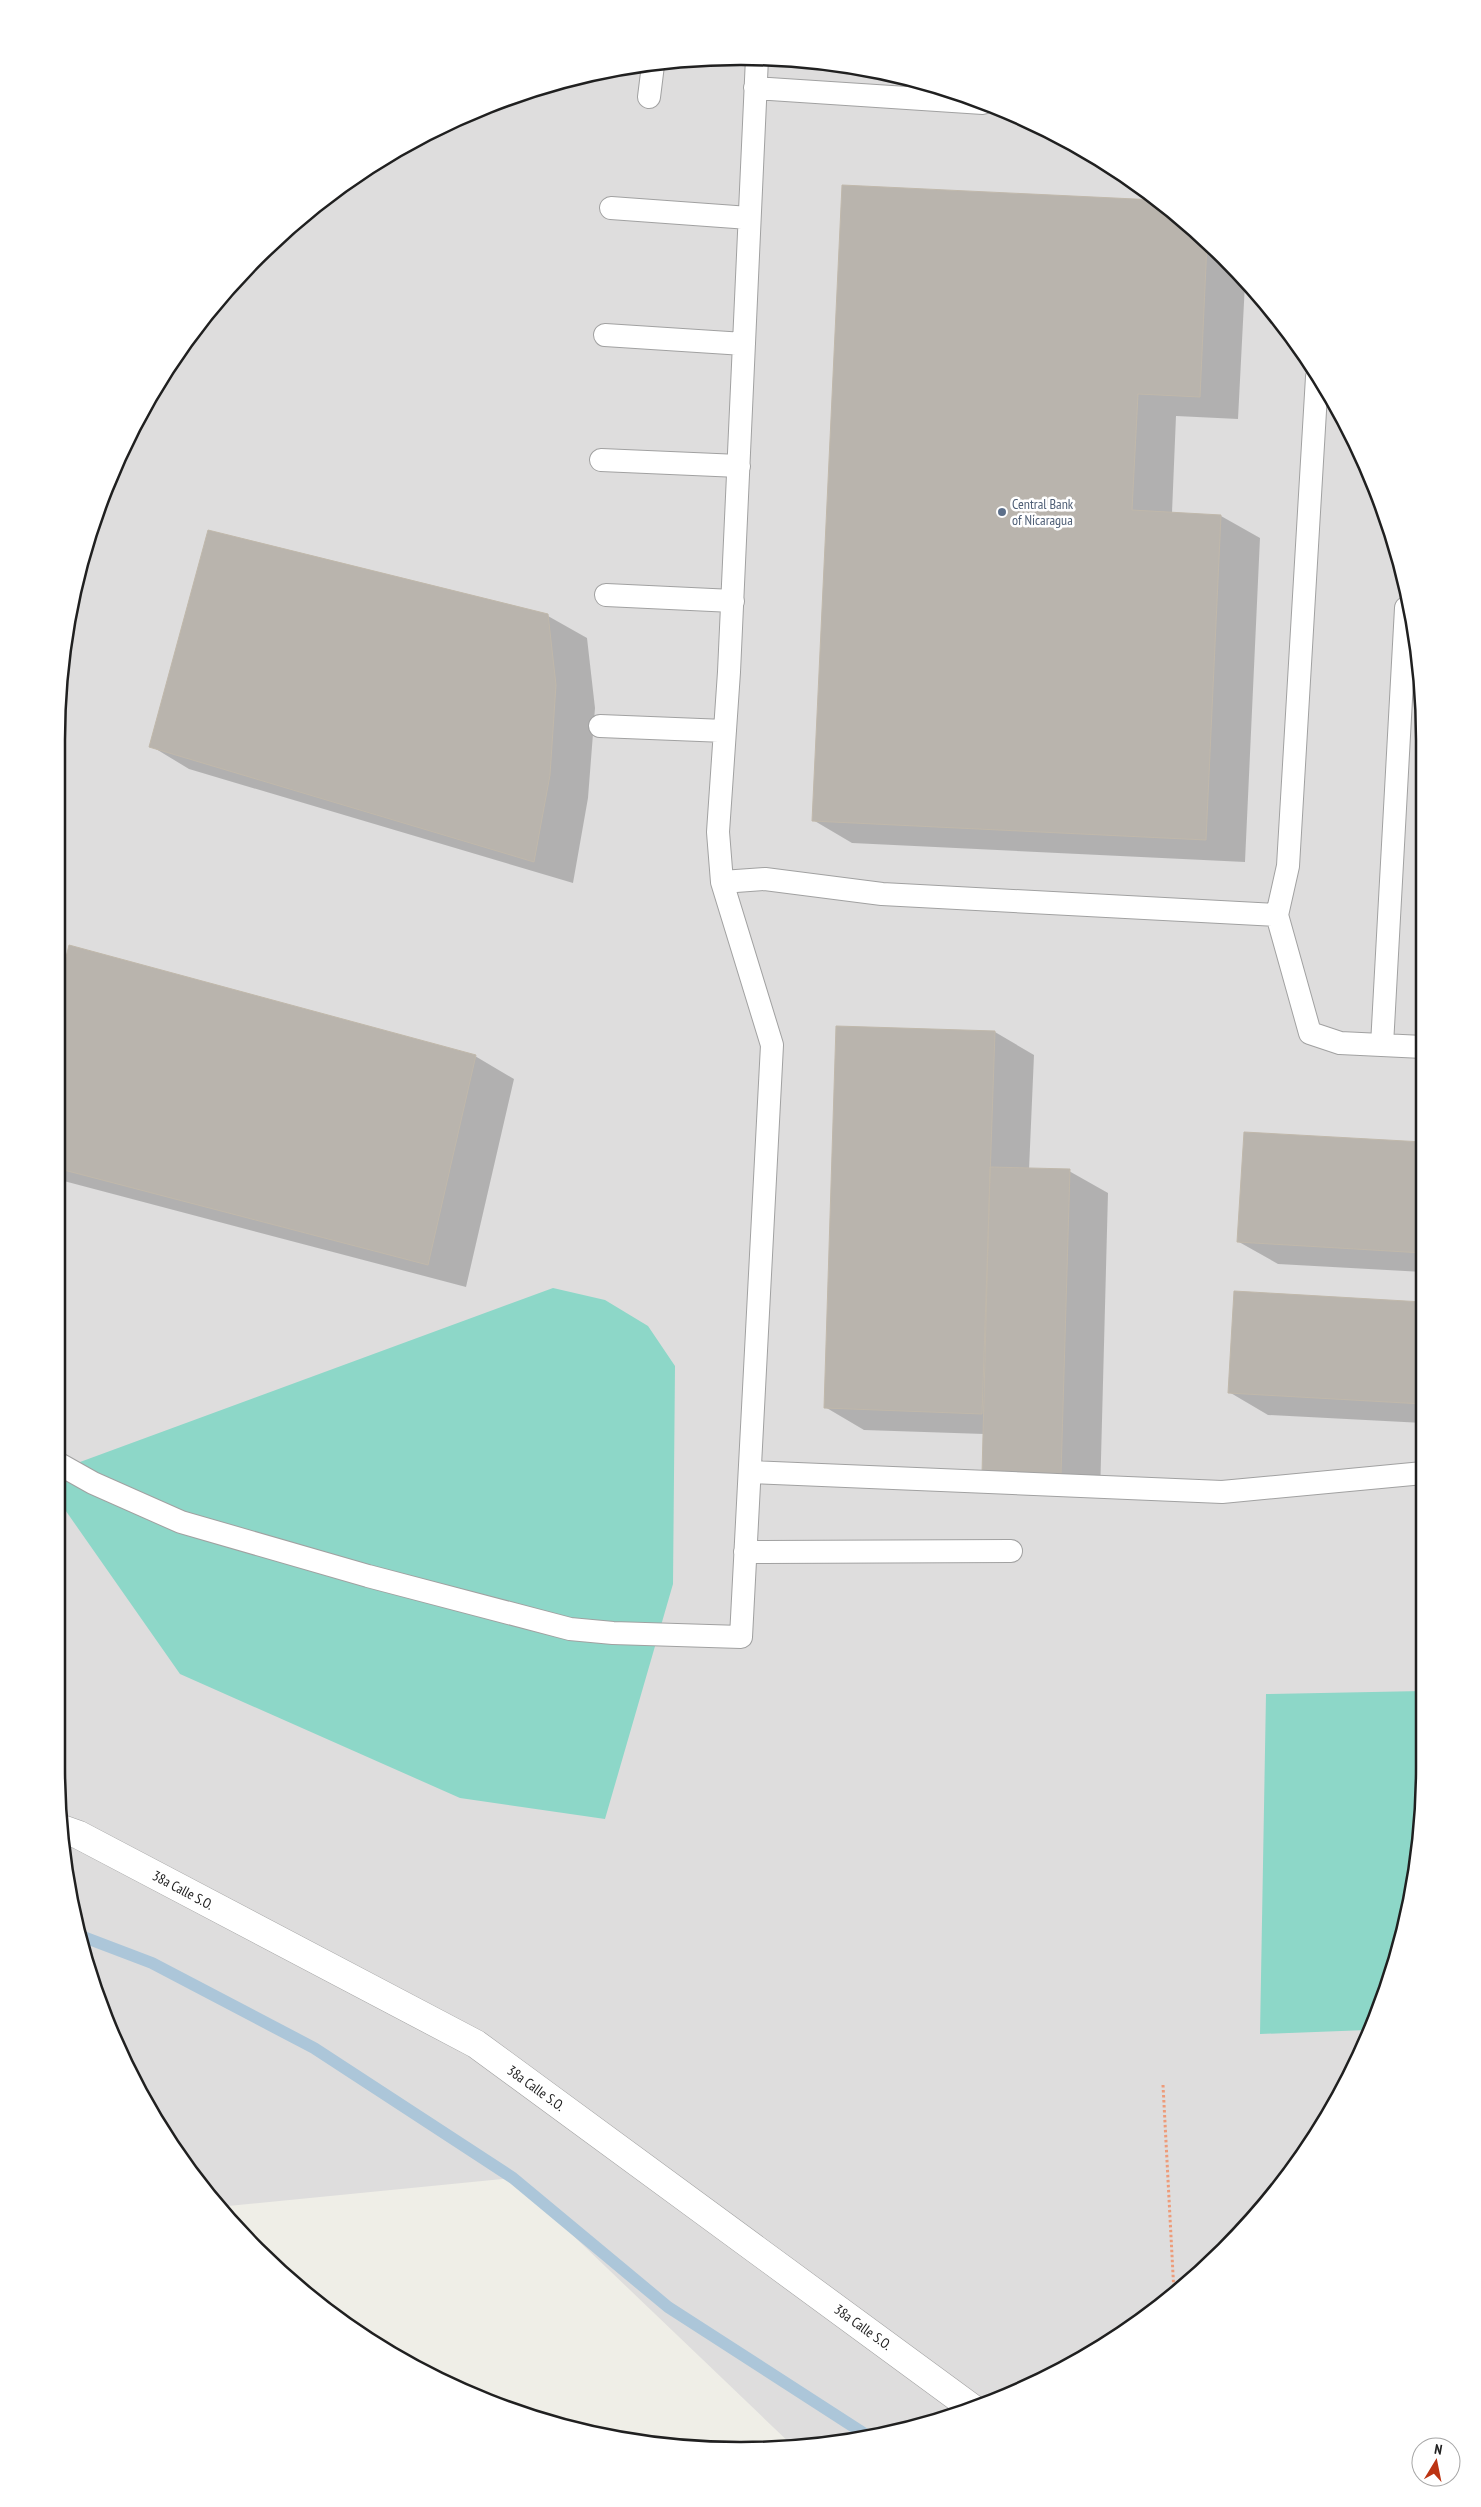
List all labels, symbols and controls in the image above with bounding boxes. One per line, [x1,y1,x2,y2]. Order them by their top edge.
place label: Central Bank of Nicaragua [1012,495,1074,529]
marker: Central Bank of Nicaragua [996,506,1008,518]
street label: 38a Calle S.O. [149,1866,217,1914]
street label: 38a Calle S.O. [504,2061,568,2115]
street label: 38a Calle S.O. [831,2300,895,2354]
north arrow [1411,2437,1461,2487]
text: N [1433,2440,1444,2459]

